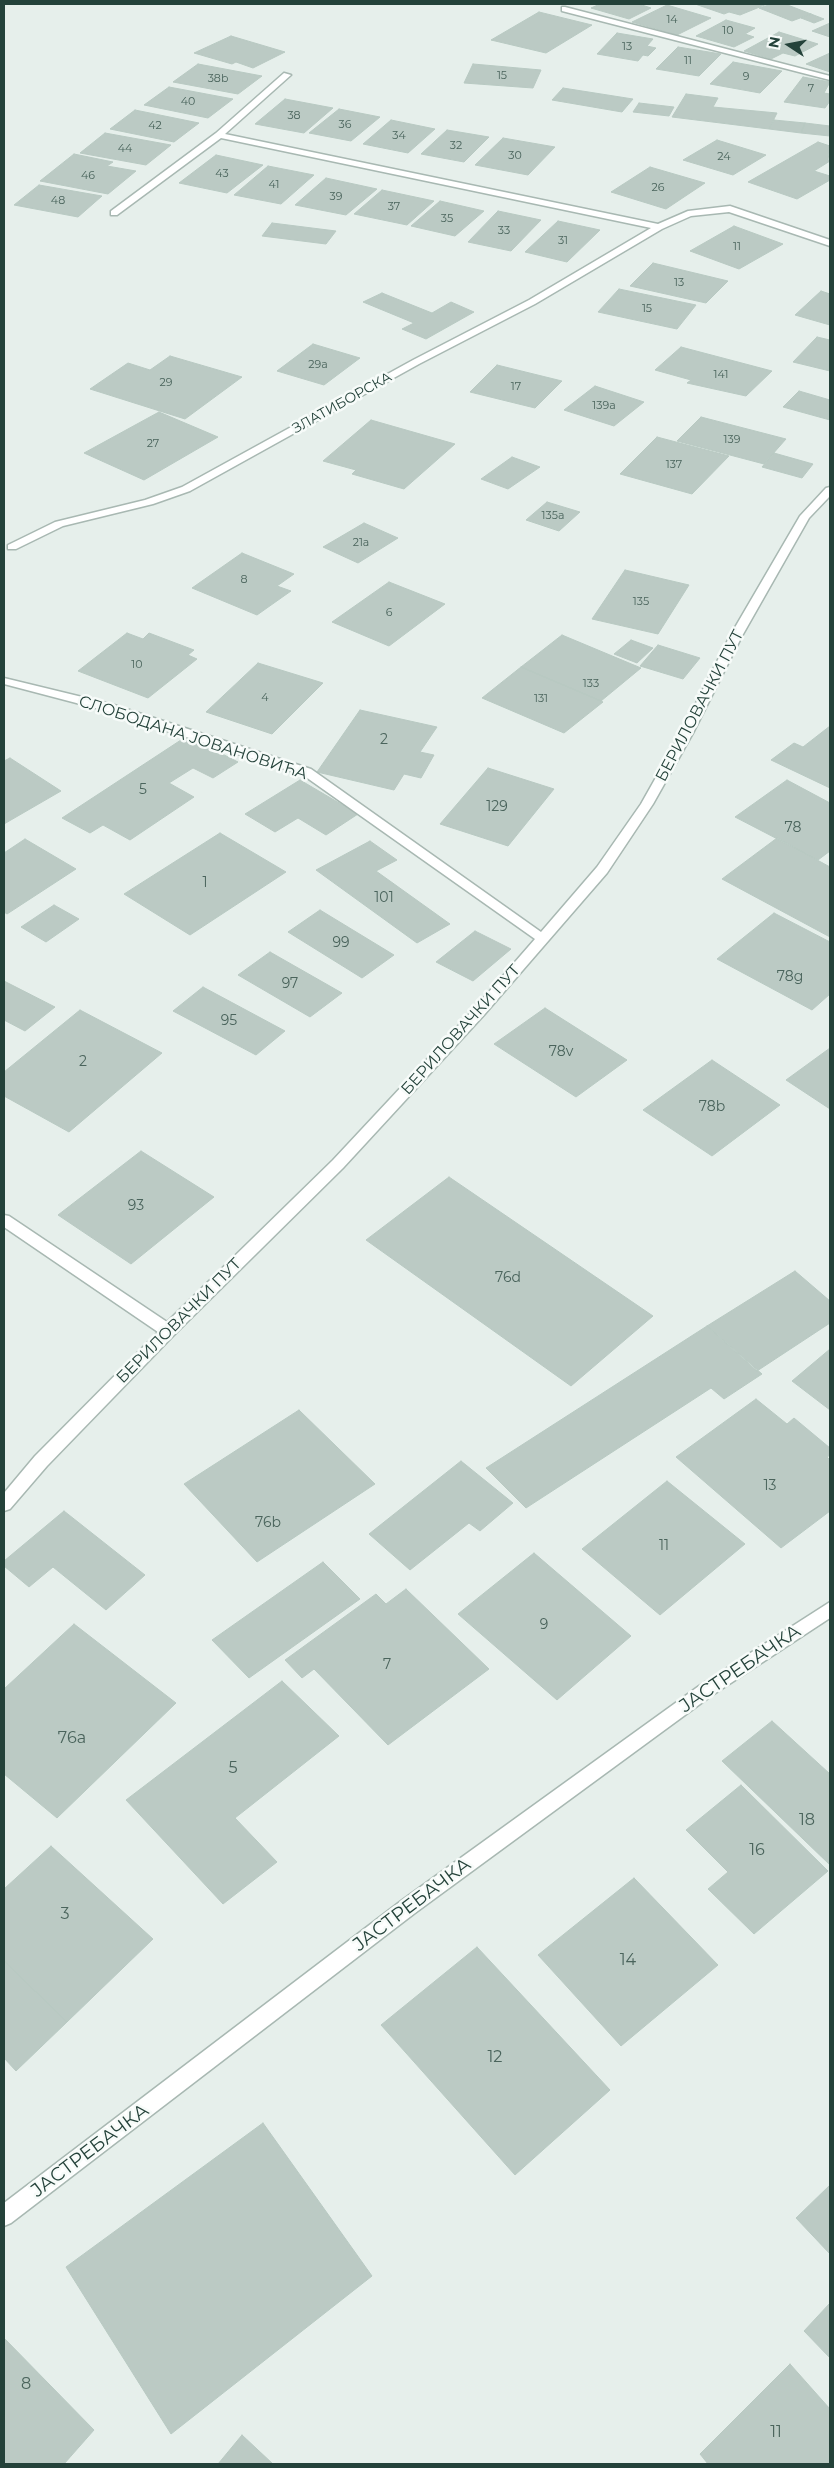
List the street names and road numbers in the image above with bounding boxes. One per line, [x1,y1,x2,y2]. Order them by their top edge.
street label: ЗЛАТИБОРСКА [289,369,395,437]
street label: БЕРИЛОВАЧКИ ПУТ [652,627,748,785]
street label: СЛОБОДАНА ЈОВАНОВИЋА [76,692,310,784]
street label: БЕРИЛОВАЧКИ ПУТ [397,961,525,1099]
street label: БЕРИЛОВАЧКИ ПУТ [113,1255,245,1387]
street label: ЈАСТРЕБАЧКА [675,1620,805,1718]
street label: ЈАСТРЕБАЧКА [349,1853,475,1957]
street label: ЈАСТРЕБАЧКА [27,2099,153,2203]

